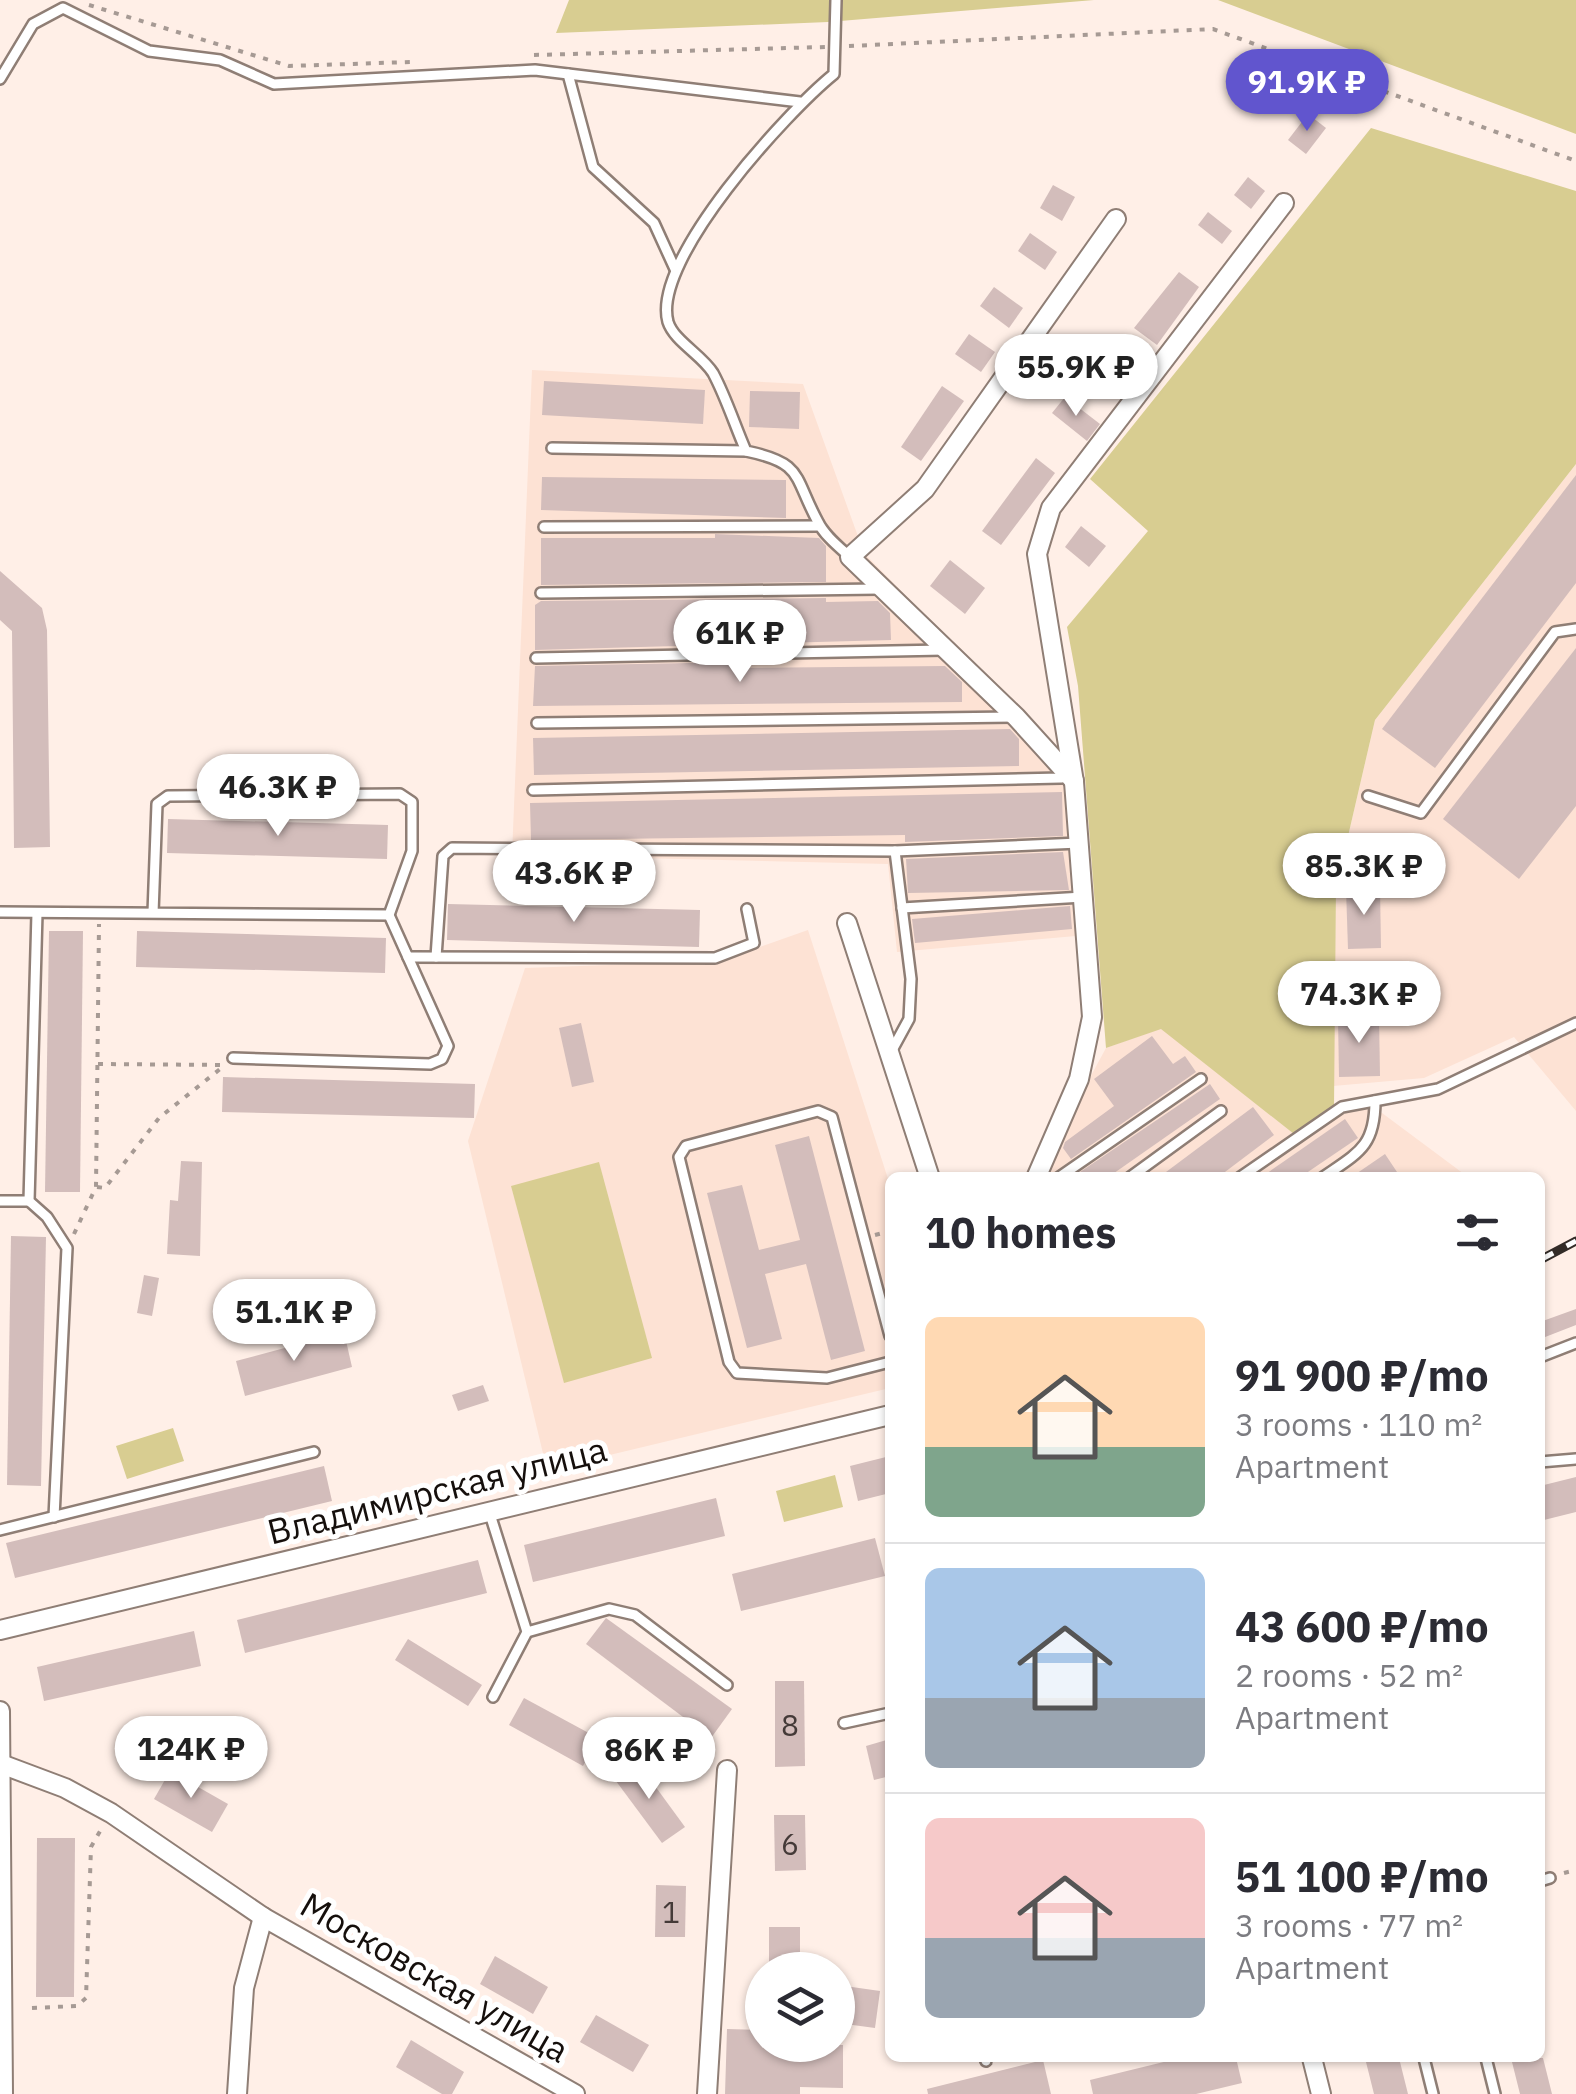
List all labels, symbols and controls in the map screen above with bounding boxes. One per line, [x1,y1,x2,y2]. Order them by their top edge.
pin: 91.9K ₽ [1215,49,1399,134]
text: 91.9K ₽ [1248,60,1366,102]
pin: 55.9K ₽ [984,334,1168,419]
text: 55.9K ₽ [1017,345,1135,387]
pin: 61K ₽ [670,600,810,685]
text: 61K ₽ [695,611,785,653]
pin: 46.3K ₽ [186,754,370,839]
text: 46.3K ₽ [219,765,337,807]
pin: 85.3K ₽ [1272,833,1456,918]
pin: 43.6K ₽ [482,840,666,925]
text: 85.3K ₽ [1305,844,1423,886]
text: 43.6K ₽ [515,851,633,893]
pin: 74.3K ₽ [1267,961,1451,1046]
text: 74.3K ₽ [1300,972,1418,1014]
text: 10 homes [925,1205,1116,1260]
icon: filters [1450,1205,1505,1260]
pin: 51.1K ₽ [202,1279,386,1364]
text: 51.1K ₽ [235,1290,353,1332]
text: 91 900 ₽/mo [1235,1348,1489,1403]
icon: home [1005,1357,1125,1477]
text: 3 rooms · 110 m² [1235,1403,1482,1445]
street label: Владимирская улица [263,1426,611,1554]
text: Apartment [1235,1445,1389,1487]
text: 43 600 ₽/mo [1235,1599,1489,1654]
icon: home [1005,1608,1125,1728]
text: 2 rooms · 52 m² [1235,1654,1463,1696]
text: Apartment [1235,1696,1389,1738]
house number: 8 [781,1705,799,1744]
pin: 124K ₽ [110,1716,272,1801]
pin: 86K ₽ [579,1717,719,1802]
text: 124K ₽ [137,1727,245,1769]
text: 86K ₽ [604,1728,694,1770]
house number: 6 [781,1824,799,1863]
text: 51 100 ₽/mo [1235,1849,1489,1904]
icon: home [1005,1858,1125,1978]
street label: Московская улица [292,1881,578,2073]
house number: 1 [662,1892,680,1931]
text: 3 rooms · 77 m² [1235,1904,1463,1946]
text: Apartment [1235,1946,1389,1988]
map controls [745,1952,855,2062]
button: layers [745,1952,855,2062]

